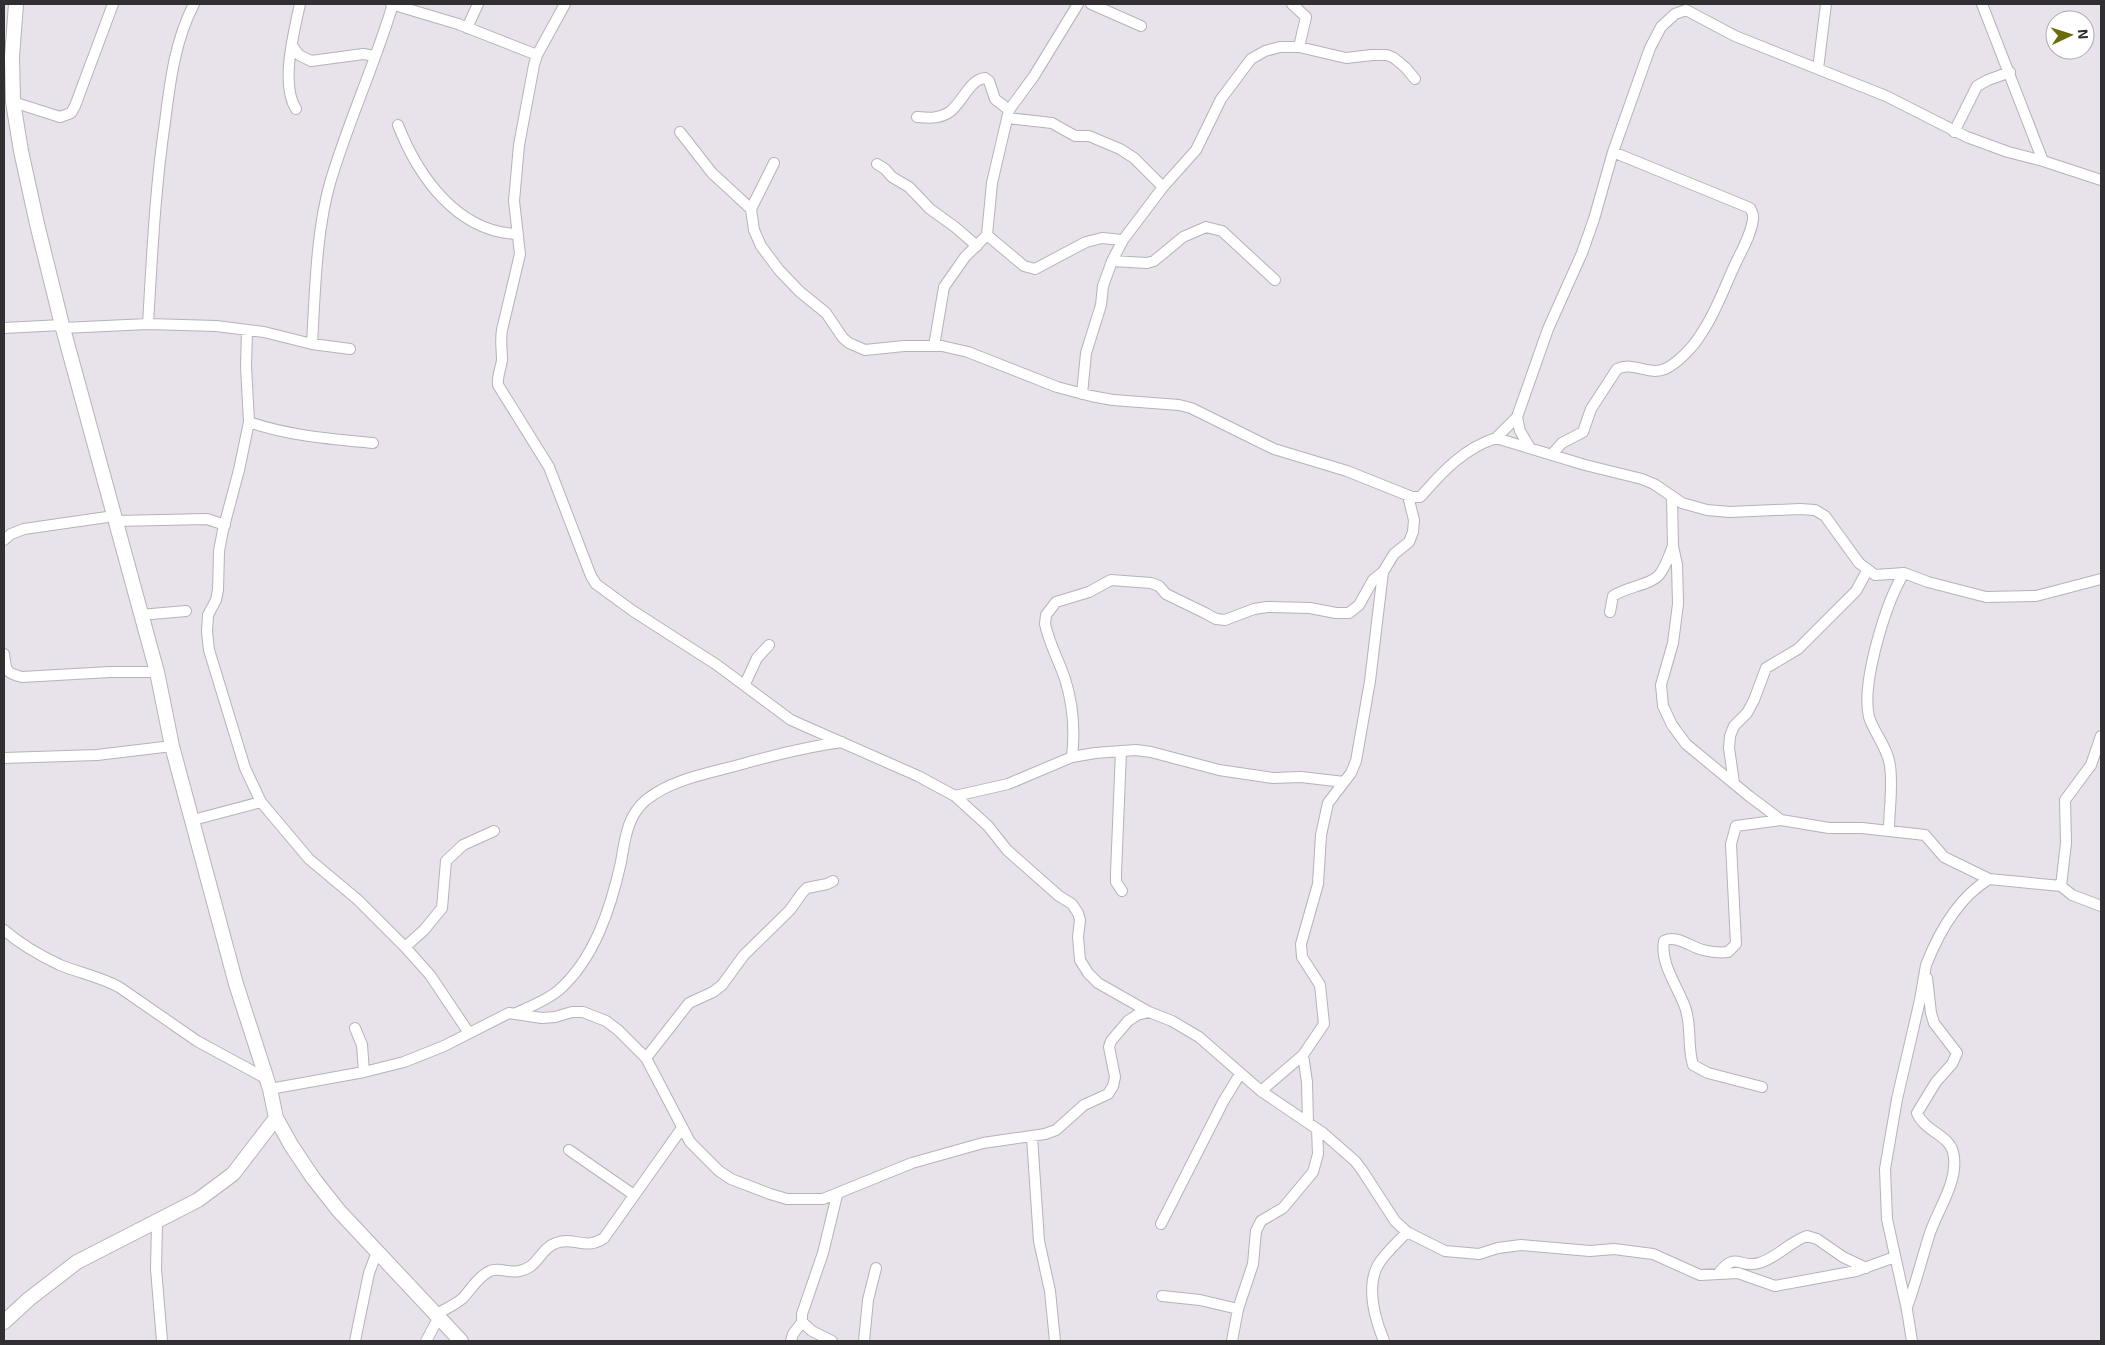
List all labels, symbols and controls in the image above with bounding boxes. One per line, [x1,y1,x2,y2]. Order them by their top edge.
north arrow [2045,10,2095,60]
text: N [2075,28,2092,40]

